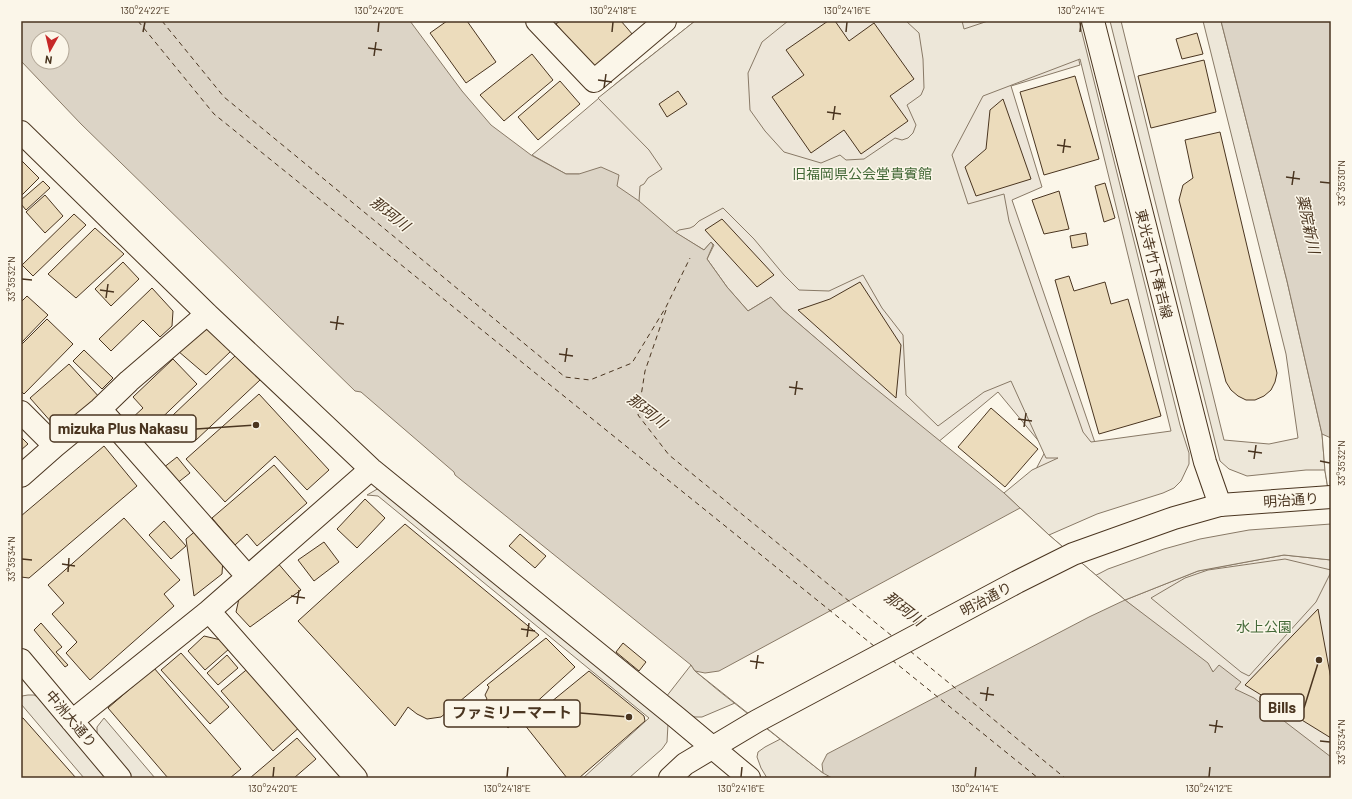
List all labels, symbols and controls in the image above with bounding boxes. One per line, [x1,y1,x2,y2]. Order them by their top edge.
text: 130°24'22"E [120,4,170,16]
text: 130°24'20"E [354,4,404,16]
text: 130°24'18"E [589,4,637,16]
text: 130°24'16"E [823,4,871,16]
text: 130°24'14"E [1057,4,1105,16]
north arrow [30,30,70,70]
text: N [44,53,53,67]
text: 33°35'30"N [1335,160,1347,206]
park label: 旧福岡県公会堂貴賓館 [792,165,932,182]
water label: 那珂川 [367,192,415,235]
water label: 薬院新川 [1294,193,1324,257]
street label: 東光寺竹下春吉線 [1133,207,1176,320]
text: 33°35'32"N [5,256,17,302]
water label: 那珂川 [624,389,672,432]
callout: mizuka Plus Nakasu [50,415,196,442]
text: mizuka Plus Nakasu [58,419,188,437]
text: 33°35'32"N [1335,440,1347,486]
street label: 明治通り [1262,489,1319,510]
text: 33°35'34"N [5,536,17,582]
street label: 明治通り [957,578,1014,619]
water label: 那珂川 [881,587,929,630]
park label: 水上公園 [1236,618,1292,635]
street label: 中洲大通り [42,686,100,751]
callout: Bills [1260,694,1304,721]
text: Bills [1268,698,1296,716]
callout: ファミリーマート [444,700,580,727]
text: ファミリーマート [452,703,572,721]
text: 33°35'34"N [1335,719,1347,765]
text: 130°24'20"E [248,782,298,794]
text: 130°24'18"E [483,782,531,794]
text: 130°24'16"E [717,782,765,794]
text: 130°24'14"E [951,782,999,794]
text: 130°24'12"E [1185,782,1233,794]

